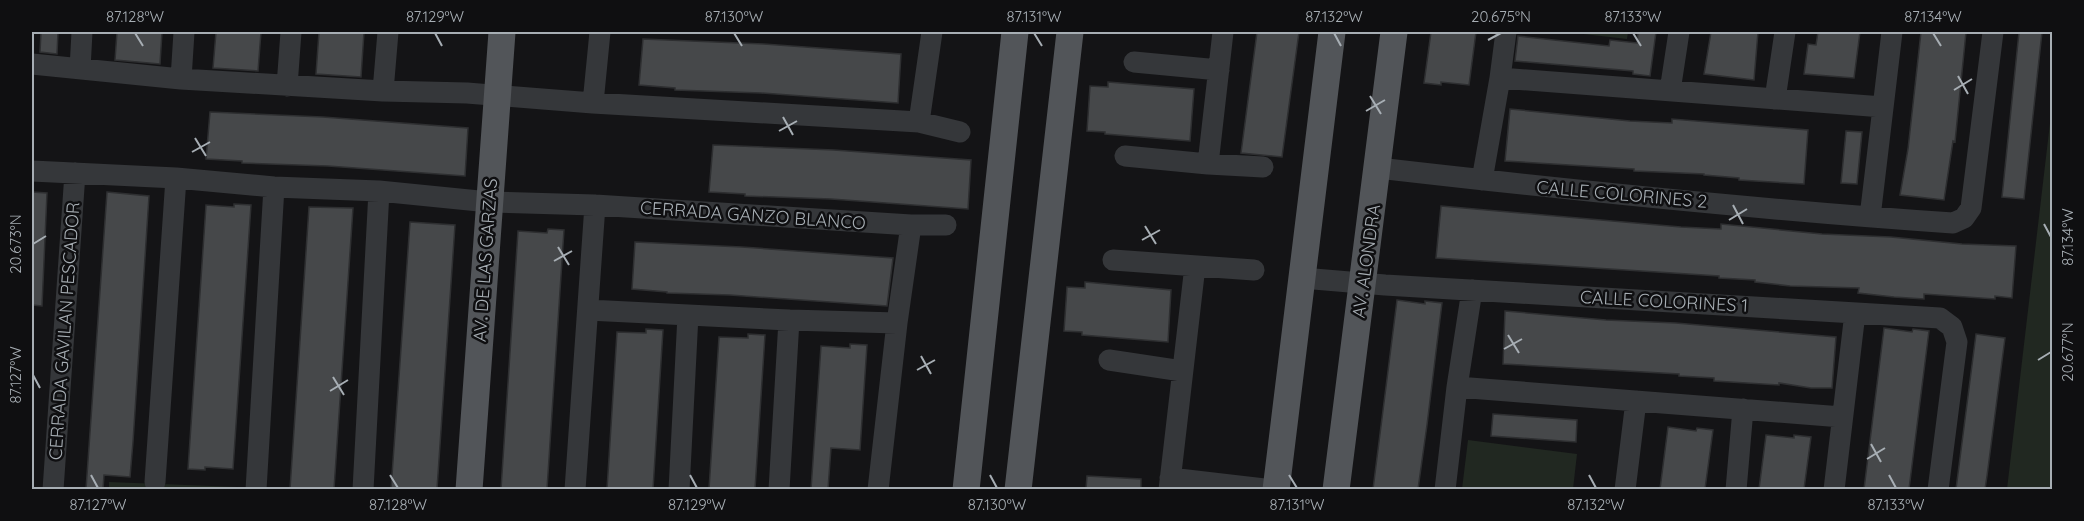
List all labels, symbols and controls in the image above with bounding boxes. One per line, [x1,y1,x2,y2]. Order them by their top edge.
text: 87.128°W [106,7,164,26]
text: 87.129°W [406,7,465,26]
text: 87.130°W [705,7,764,26]
text: 87.131°W [1007,7,1062,26]
text: 87.132°W [1305,7,1363,26]
text: 20.675°N [1471,7,1531,26]
text: 87.133°W [1604,7,1662,26]
text: 87.134°W [1904,7,1962,26]
street label: CALLE COLORINES 2 [1536,175,1708,213]
street label: AV. DE LAS GARZAS [468,177,502,343]
street label: CERRADA GANZO BLANCO [639,196,867,234]
street label: CERRADA GAVILAN PESCADOR [44,201,84,461]
street label: AV. ALONDRA [1347,202,1385,319]
text: 87.134°W [2058,208,2077,266]
text: 20.673°N [6,214,25,274]
street label: CALLE COLORINES 1 [1580,285,1748,317]
text: 20.677°N [2058,322,2077,382]
text: 87.127°W [6,346,25,404]
text: 87.127°W [69,495,127,514]
text: 87.128°W [369,495,427,514]
text: 87.129°W [668,495,727,514]
text: 87.130°W [968,495,1027,514]
text: 87.131°W [1270,495,1325,514]
text: 87.132°W [1567,495,1625,514]
text: 87.133°W [1867,495,1925,514]

